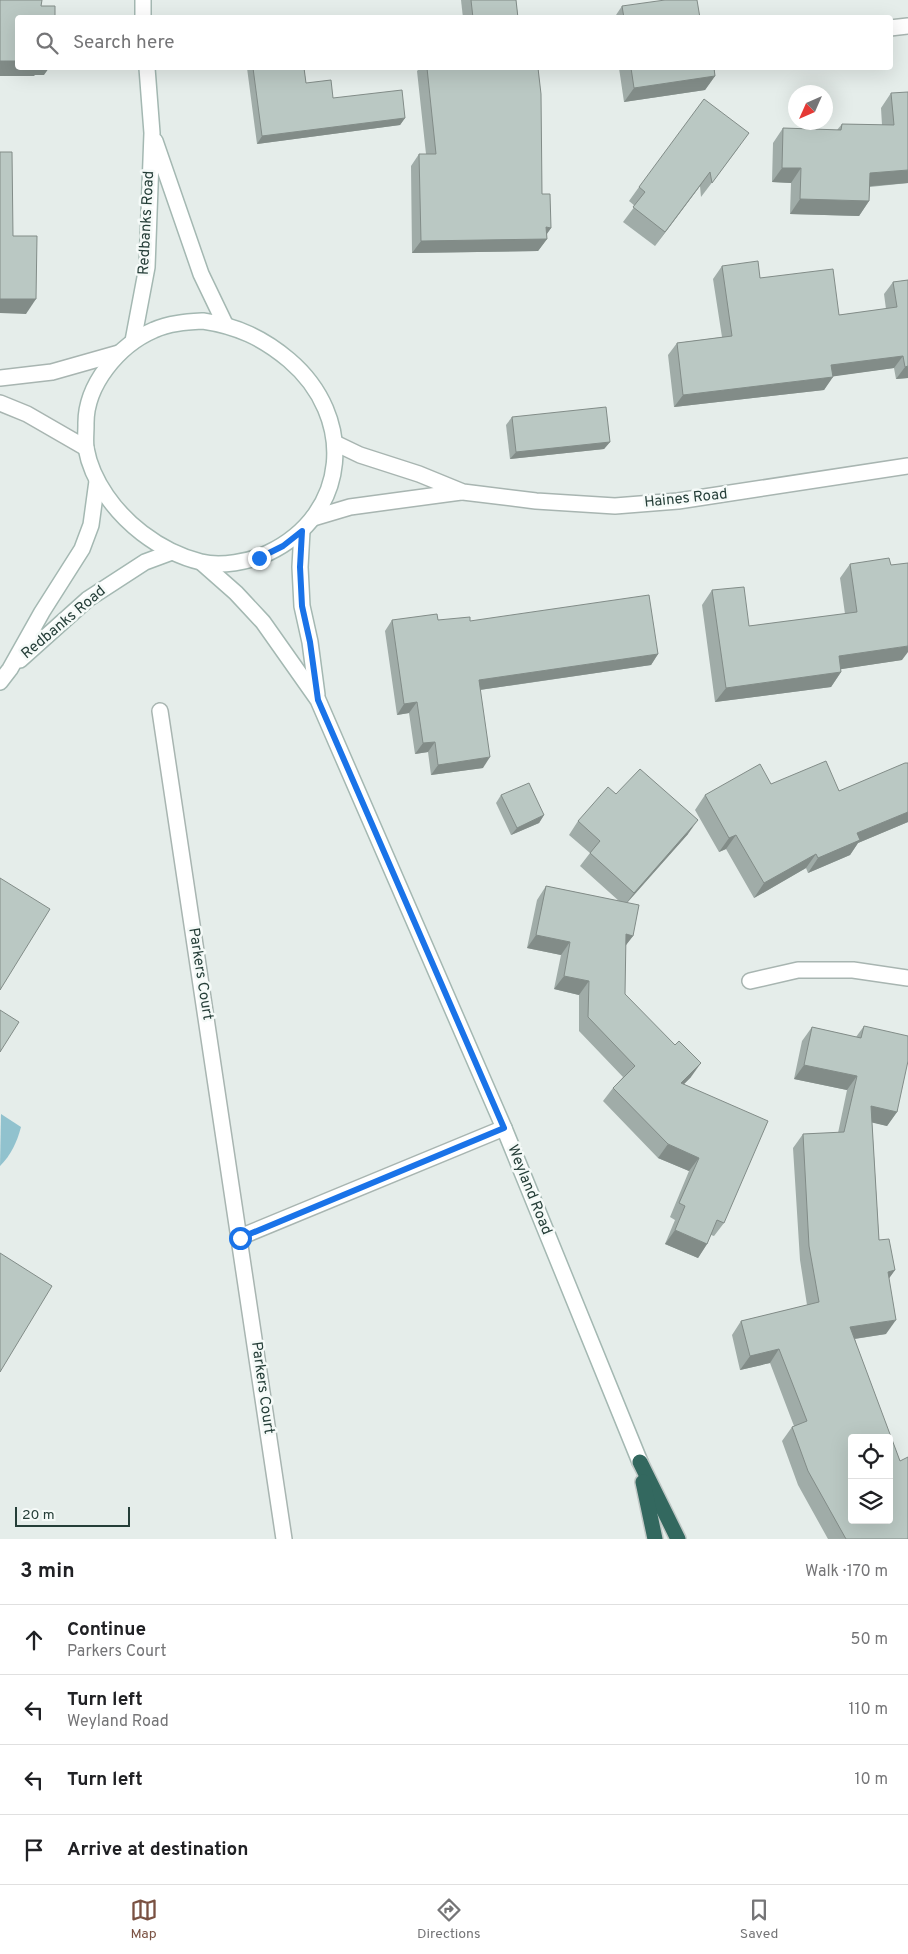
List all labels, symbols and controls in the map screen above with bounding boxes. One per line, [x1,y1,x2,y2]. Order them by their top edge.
search box [15,15,893,70]
icon: search [33,29,61,57]
text: Search here [73,31,175,55]
north arrow [788,85,833,130]
street label: Redbanks Road [135,170,159,276]
street label: Haines Road [643,485,729,513]
route end [248,547,271,570]
street label: Redbanks Road [18,582,110,664]
street label: Parkers Court [183,926,217,1022]
street label: Weyland Road [502,1142,556,1238]
route start [229,1227,252,1250]
street label: Parkers Court [246,1340,278,1436]
map controls [848,1434,893,1524]
button: locate [848,1434,893,1479]
button: layers [848,1479,893,1524]
scale bar [15,1504,130,1527]
text: 20 m [22,1507,55,1524]
text: 3 min [20,1558,75,1585]
text: Walk · 170 m [805,1562,888,1582]
text: Continue [67,1618,146,1642]
icon: ahead [20,1626,48,1654]
text: 50 m [851,1630,888,1650]
text: Parkers Court [67,1642,167,1662]
text: Turn left [67,1688,143,1712]
icon: left [20,1696,48,1724]
text: 110 m [848,1700,888,1720]
text: Weyland Road [67,1712,169,1732]
icon: left [20,1766,48,1794]
text: Turn left [67,1768,143,1792]
text: 10 m [854,1770,888,1790]
icon: arrive [20,1836,48,1864]
text: Arrive at destination [67,1838,248,1862]
tab: Map [130,1896,158,1943]
tab: Directions [417,1896,481,1943]
tab: Saved [740,1896,778,1943]

